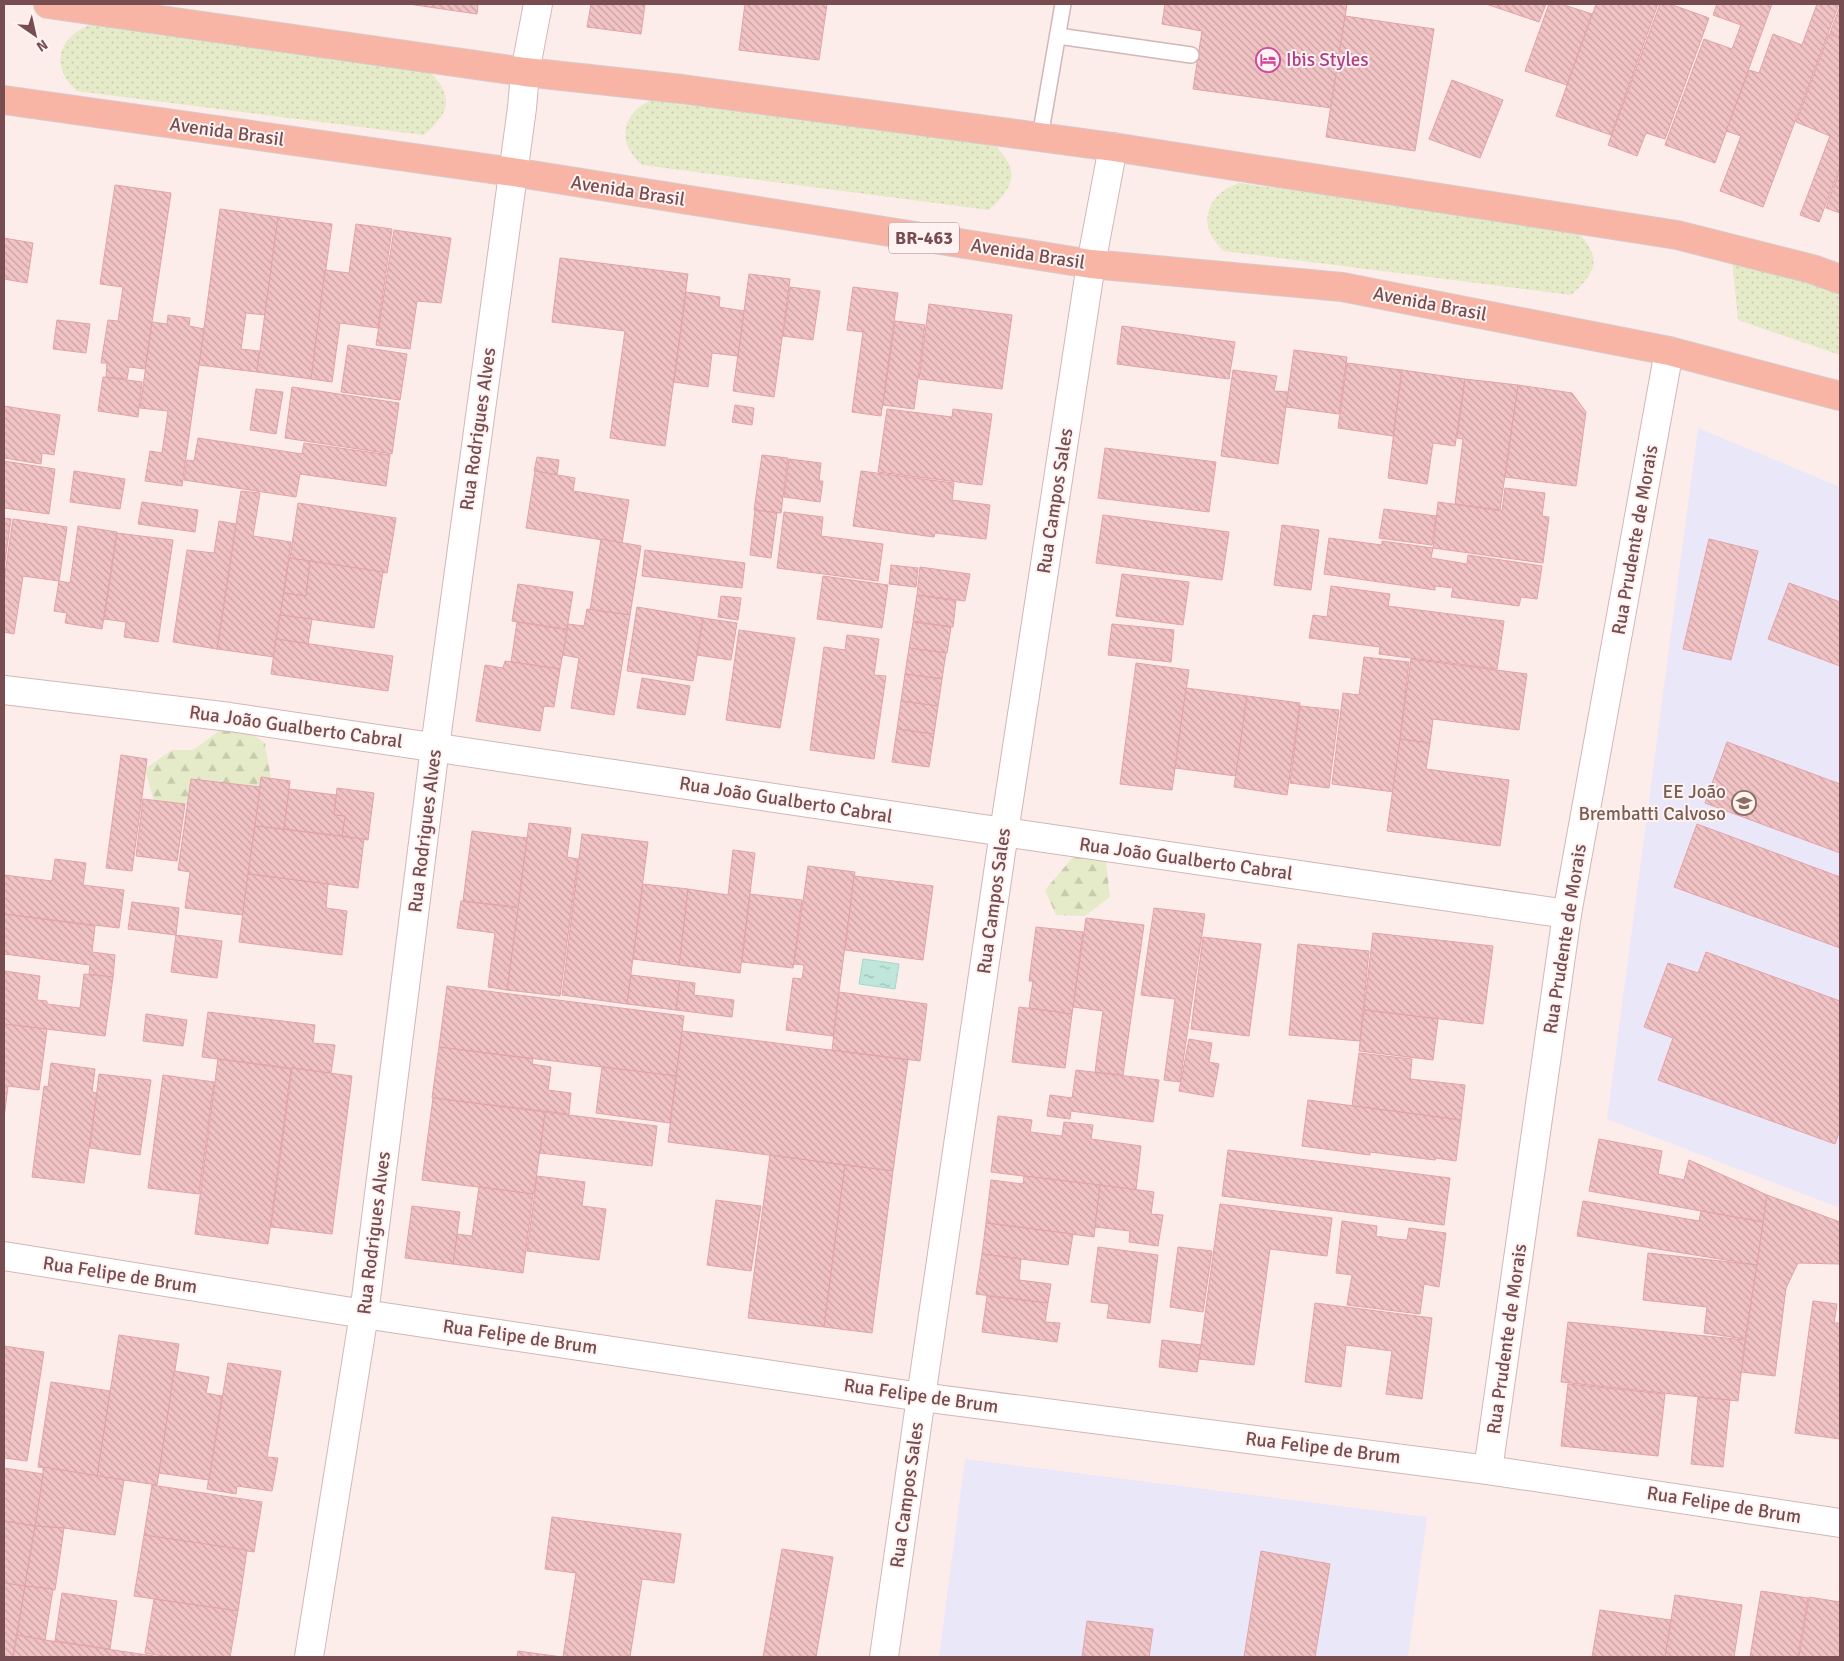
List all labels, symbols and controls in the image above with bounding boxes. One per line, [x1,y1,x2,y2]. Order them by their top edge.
north arrow [10,10,60,60]
text: N [33,36,51,55]
hotel icon: Ibis Styles [1255,47,1281,73]
place label: Ibis Styles [1286,48,1369,72]
street label: Avenida Brasil [168,112,286,152]
street label: Avenida Brasil [569,170,687,212]
road number: BR-463 [889,222,959,254]
street label: Avenida Brasil [969,233,1087,275]
street label: Avenida Brasil [1371,281,1489,327]
street label: Rua Rodrigues Alves [455,346,501,512]
street label: Rua Campos Sales [1032,426,1078,576]
street label: Rua Prudente de Morais [1606,443,1664,637]
street label: Rua João Gualberto Cabral [188,700,404,754]
street label: Rua Rodrigues Alves [403,748,447,914]
street label: Rua João Gualberto Cabral [678,771,894,829]
place label: EE João Brembatti Calvoso [1578,780,1726,826]
school or university icon: EE João Brembatti Calvoso [1731,790,1757,816]
street label: Rua Campos Sales [972,826,1016,976]
street label: Rua João Gualberto Cabral [1078,832,1294,886]
street label: Rua Prudente de Morais [1538,842,1592,1036]
street label: Rua Rodrigues Alves [352,1150,396,1316]
street label: Rua Prudente de Morais [1482,1242,1532,1436]
street label: Rua Felipe de Brum [41,1251,199,1299]
street label: Rua Felipe de Brum [441,1314,599,1360]
street label: Rua Felipe de Brum [842,1373,1000,1419]
street label: Rua Campos Sales [885,1420,929,1570]
street label: Rua Felipe de Brum [1244,1427,1402,1469]
street label: Rua Felipe de Brum [1645,1481,1803,1529]

